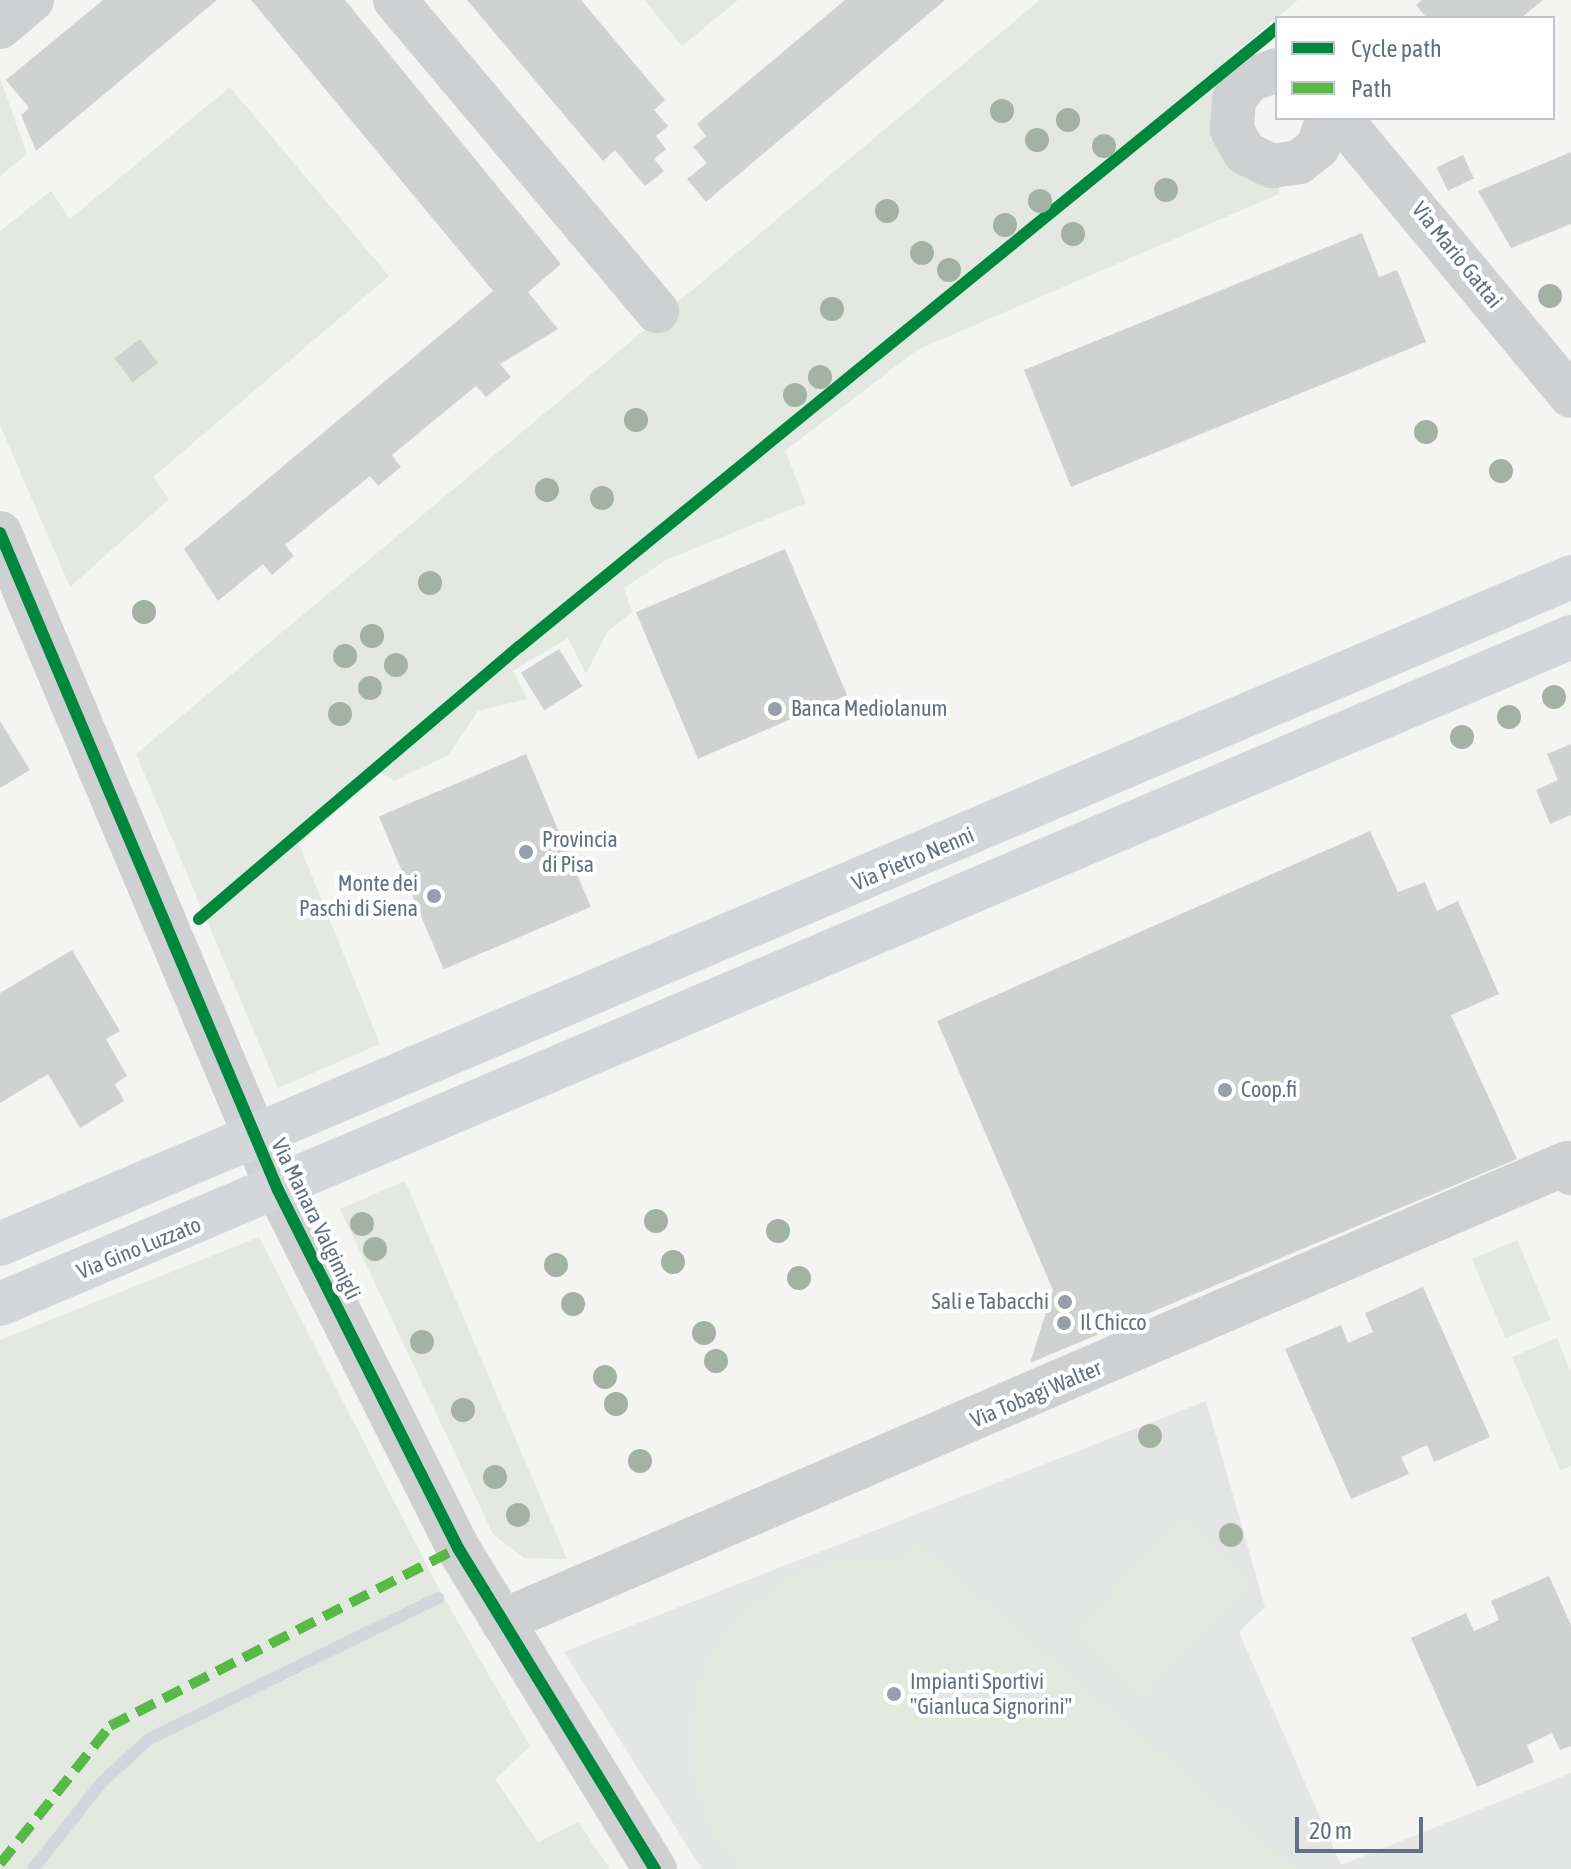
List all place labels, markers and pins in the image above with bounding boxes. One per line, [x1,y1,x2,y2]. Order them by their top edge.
place label: Banca Mediolanum [791,696,947,722]
marker: Banca Mediolanum [766,700,784,718]
place label: Provincia di Pisa [542,826,618,878]
marker: Provincia di Pisa [517,843,535,861]
place label: Monte dei Paschi di Siena [299,870,418,922]
marker: Monte dei Paschi di Siena [425,887,443,905]
place label: Coop.fi [1241,1077,1297,1103]
marker: Coop.fi [1216,1081,1234,1099]
place label: Sali e Tabacchi [932,1289,1049,1315]
marker: Sali e Tabacchi [1056,1293,1074,1311]
place label: Il Chicco [1080,1310,1147,1336]
marker: Il Chicco [1055,1314,1073,1332]
place label: Impianti Sportivi "Gianluca Signorini" [910,1668,1072,1720]
marker: Impianti Sportivi "Gianluca Signorini" [885,1685,903,1703]

